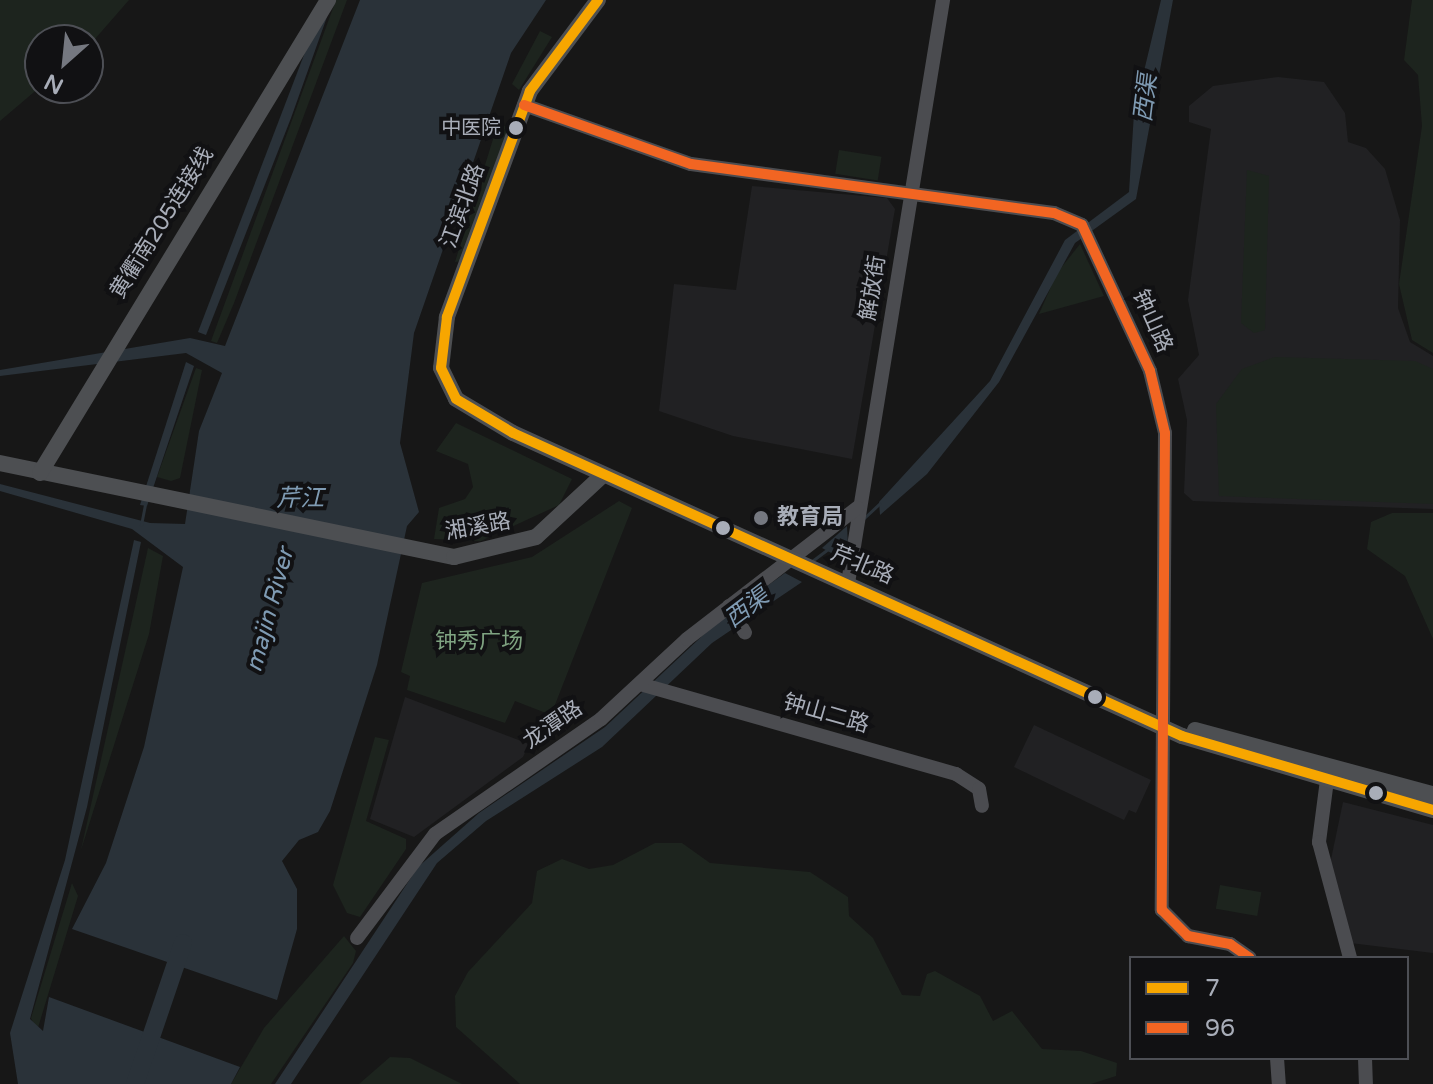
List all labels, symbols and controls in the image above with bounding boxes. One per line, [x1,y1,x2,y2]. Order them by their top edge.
north arrow [24,24,104,104]
text: N [40,68,68,99]
water label: 西渠 [1129,72,1163,124]
place label: 中医院 [441,116,501,140]
marker: 中医院 [508,120,524,136]
street label: 黄衢南205连接线 [105,142,219,304]
street label: 江滨北路 [436,160,490,252]
street label: 解放街 [855,253,891,323]
street label: 钟山路 [1127,285,1177,357]
water label: 芹江 [276,485,324,513]
place label: 教育局 [777,505,843,531]
street label: 湘溪路 [443,508,513,546]
marker: 教育局 [752,509,770,527]
unlabelled marker [715,520,731,536]
street label: 芹北路 [826,540,898,590]
water label: majin River [240,545,300,675]
water label: 西渠 [719,582,775,634]
park label: 钟秀广场 [435,629,523,655]
street label: 钟山二路 [780,689,872,739]
unlabelled marker [1087,689,1103,705]
street label: 龙潭路 [518,695,588,755]
unlabelled marker [1368,785,1384,801]
legend [1129,956,1409,1060]
text: 7 [1205,974,1220,1003]
text: 96 [1205,1014,1235,1043]

